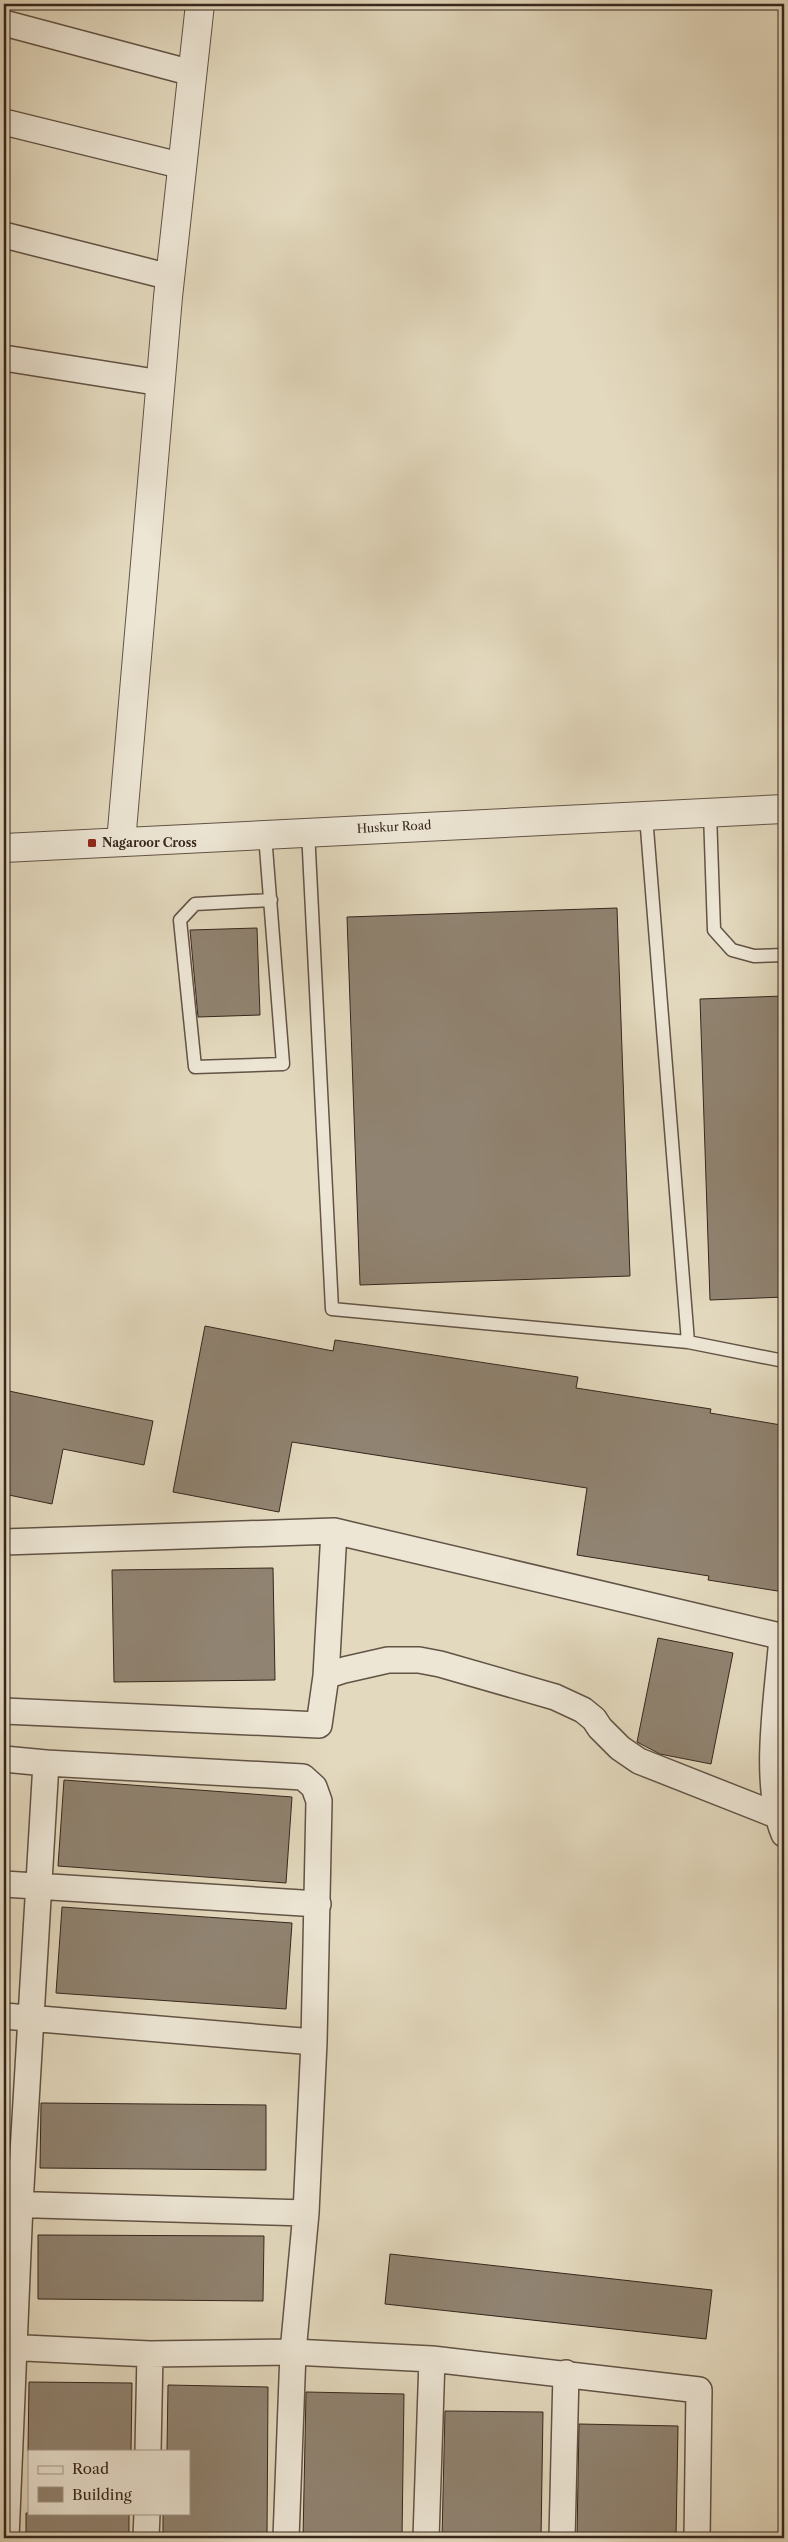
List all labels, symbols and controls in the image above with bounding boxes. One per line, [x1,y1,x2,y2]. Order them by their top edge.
street label: Huskur Road [356,817,432,836]
place label: Nagaroor Cross [102,835,197,850]
marker: Nagaroor Cross [86,837,98,849]
legend [28,2450,190,2514]
text: Road [72,2459,109,2478]
text: Building [72,2485,132,2504]

